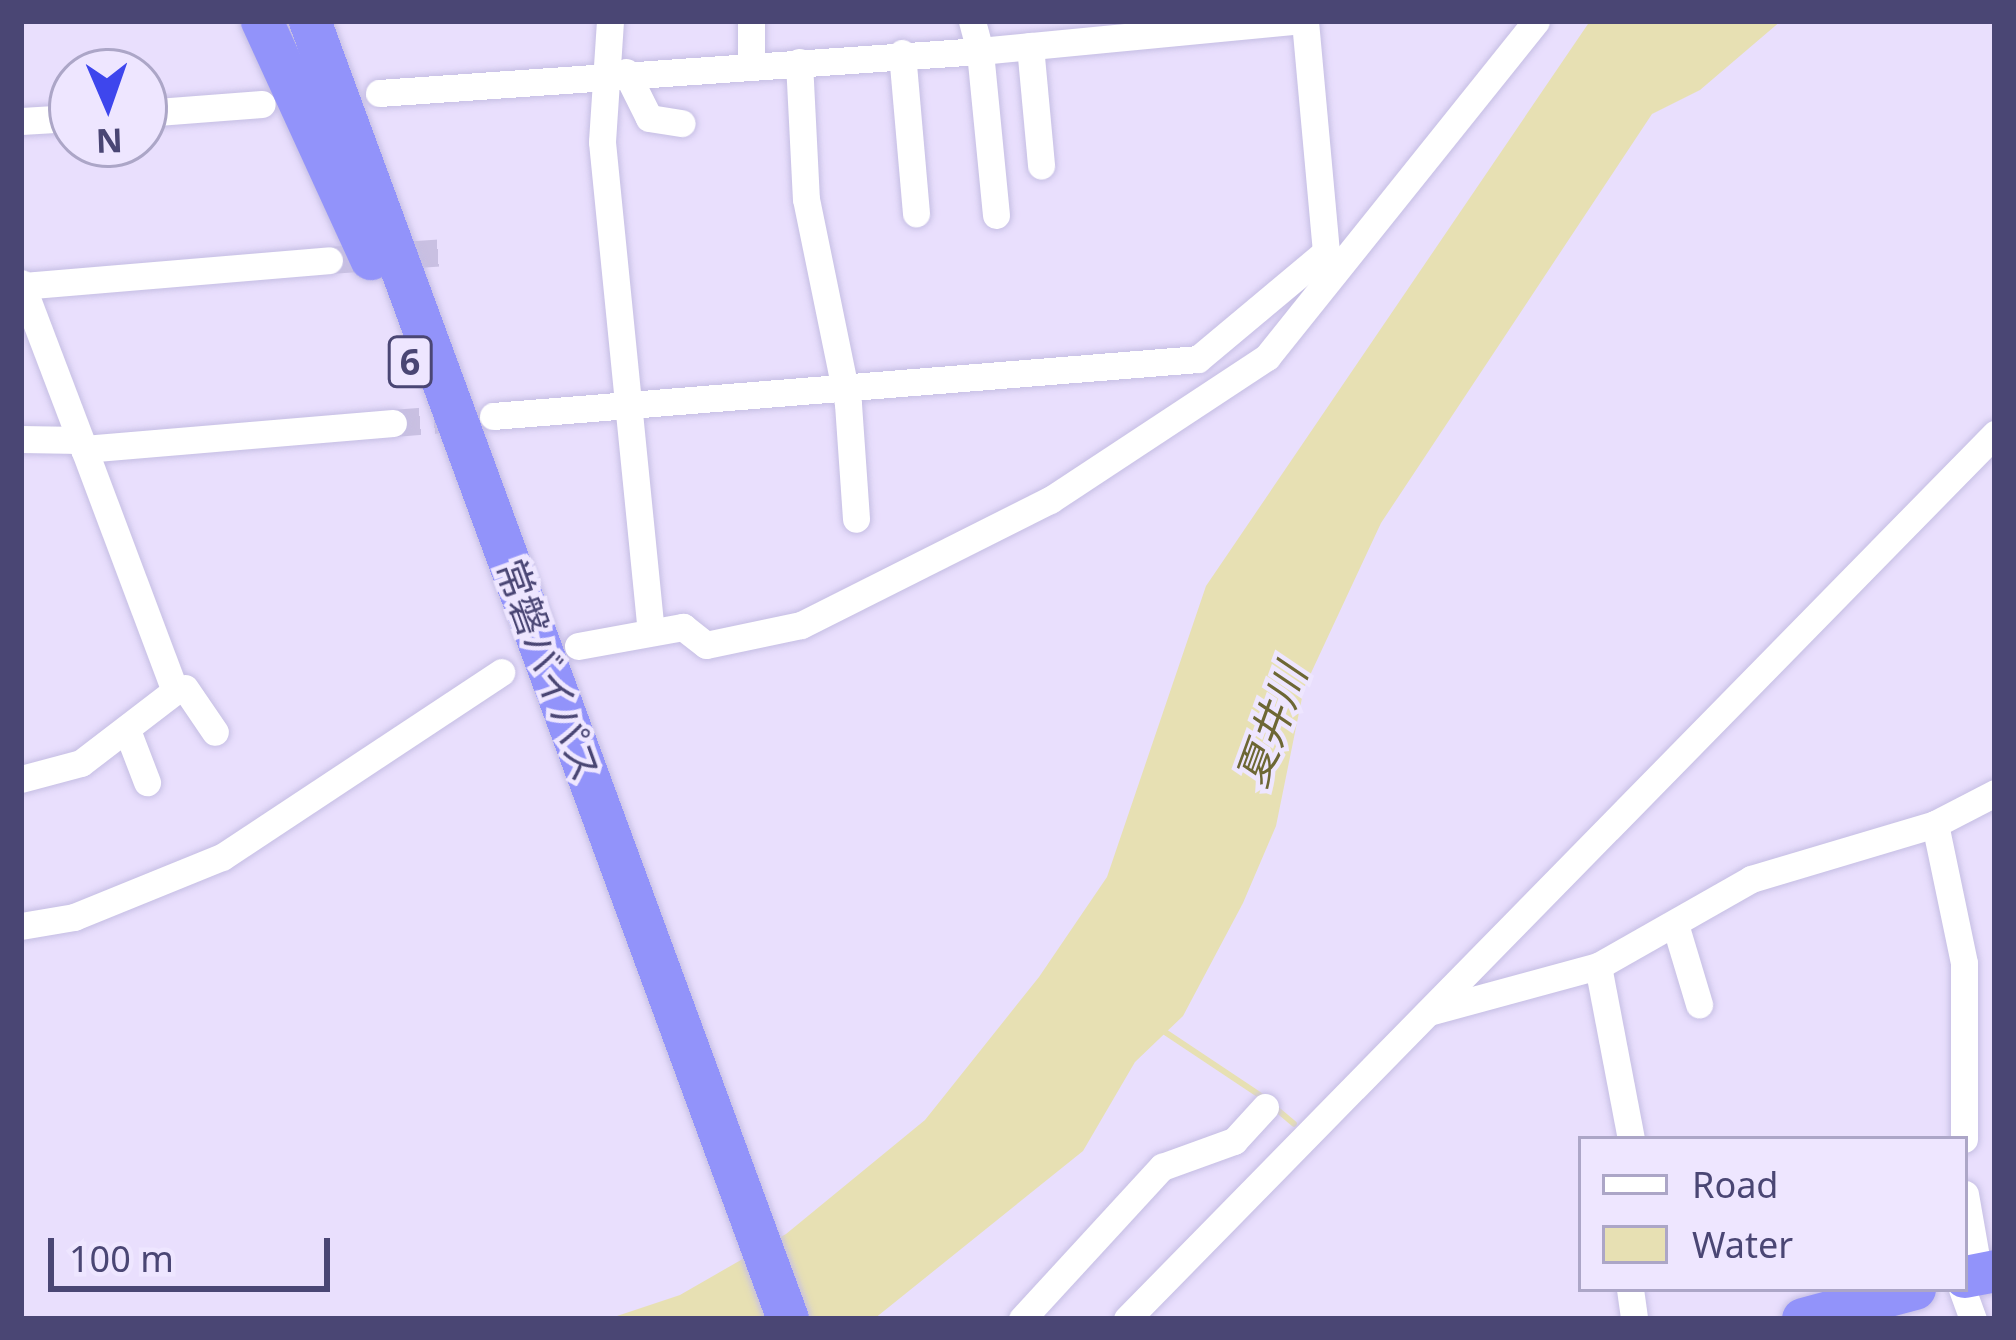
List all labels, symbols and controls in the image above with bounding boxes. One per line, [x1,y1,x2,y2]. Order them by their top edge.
north arrow [48,48,168,168]
text: N [95,119,123,164]
road number: 6 [386,332,434,392]
street label: 常磐バイパス [487,552,611,788]
water label: 夏井川 [1226,657,1316,793]
legend [1578,1136,1968,1292]
text: Road [1692,1160,1779,1209]
scale bar [54,1214,336,1288]
text: Water [1692,1220,1793,1269]
text: 100 m [69,1234,174,1283]

